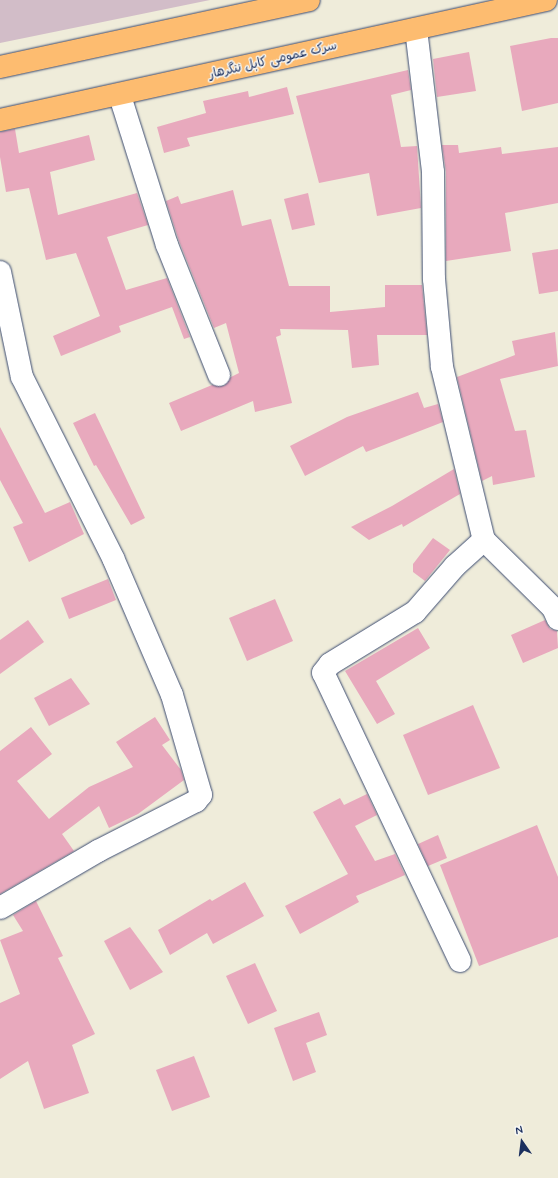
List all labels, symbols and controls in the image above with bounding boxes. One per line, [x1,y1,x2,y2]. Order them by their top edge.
street label: سرک عمومی کابل ننگرهار [207,39,339,83]
north arrow [502,1122,542,1162]
text: N [514,1123,524,1138]

